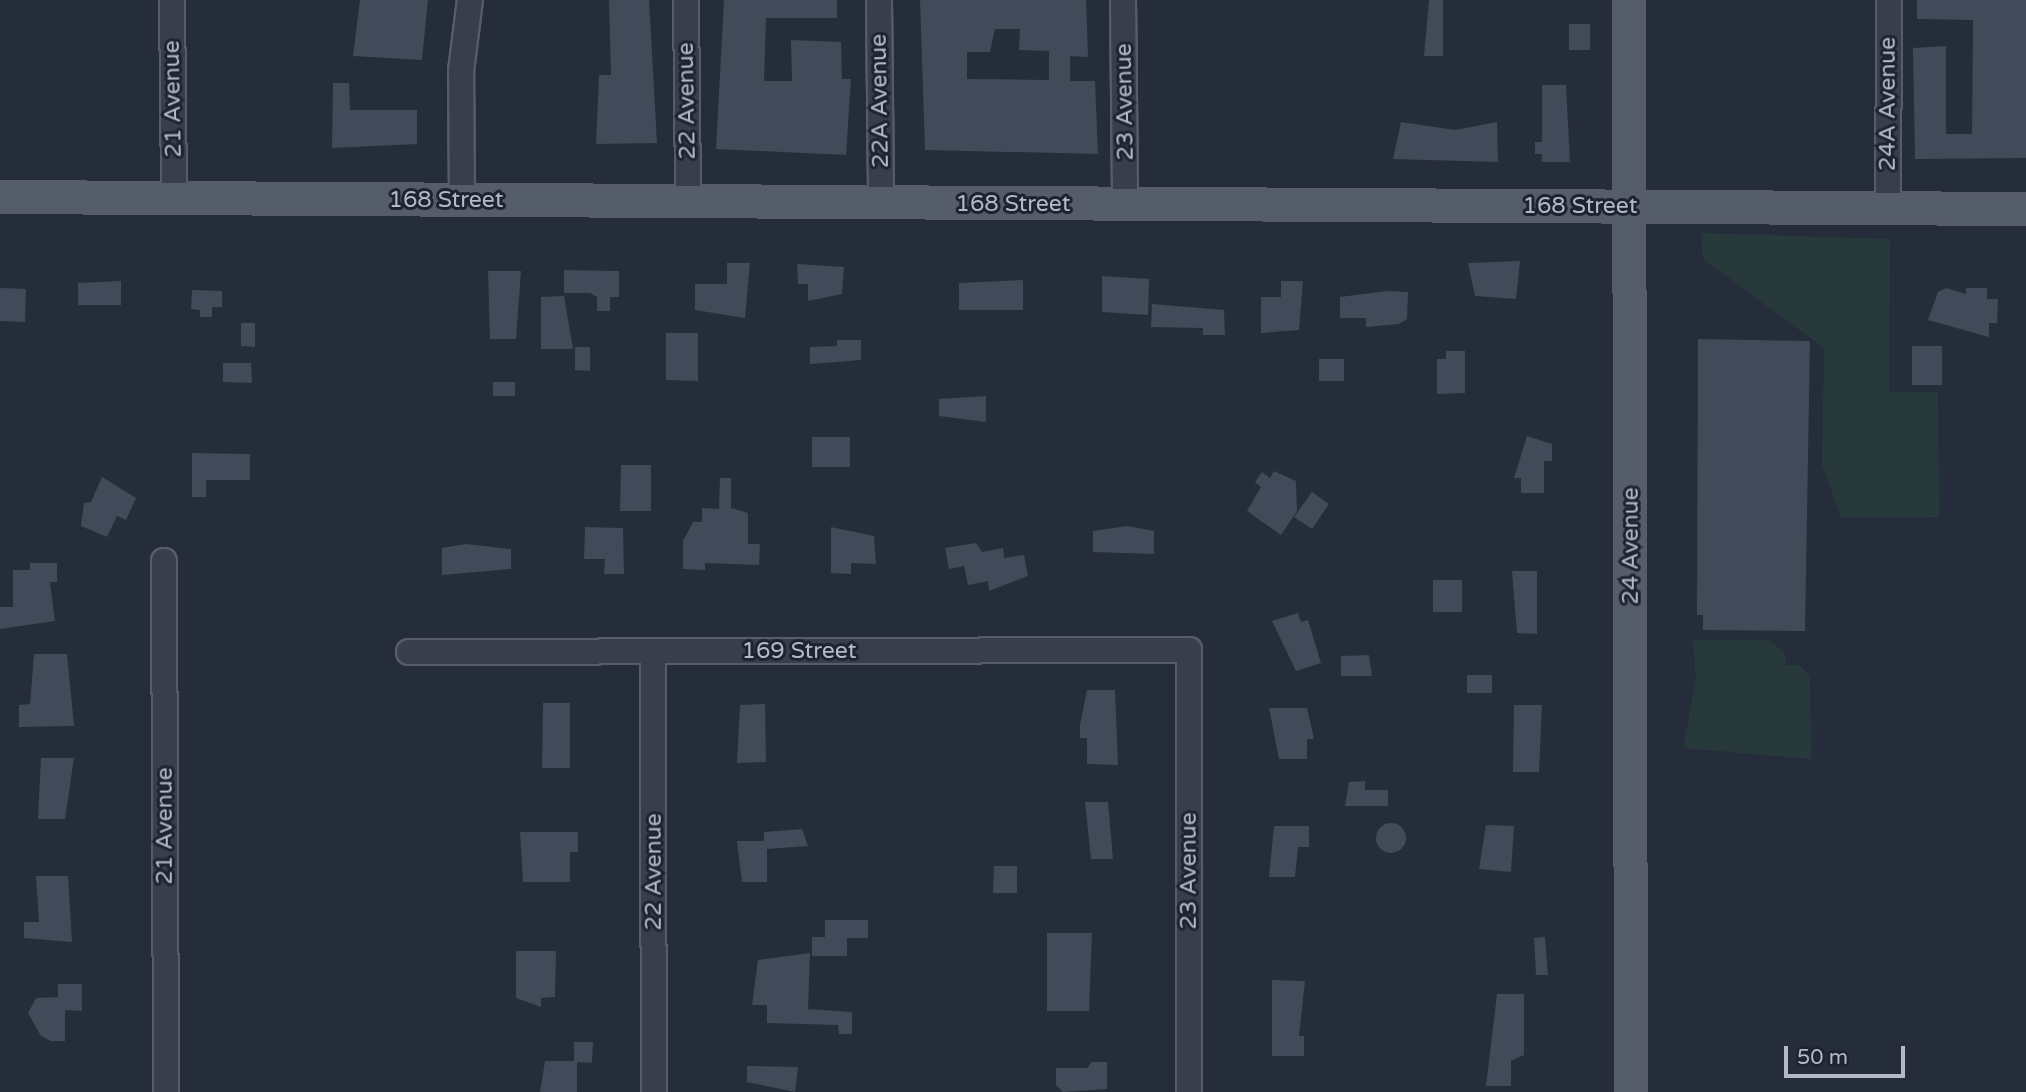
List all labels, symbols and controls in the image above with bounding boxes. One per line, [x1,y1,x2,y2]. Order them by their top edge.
street label: 22A Avenue [865,34,895,168]
street label: 24A Avenue [1874,37,1902,171]
street label: 21 Avenue [158,40,188,158]
street label: 22 Avenue [672,42,702,160]
street label: 23 Avenue [1110,43,1140,161]
street label: 168 Street [388,186,504,214]
street label: 168 Street [955,190,1071,218]
street label: 168 Street [1522,192,1638,220]
street label: 24 Avenue [1617,487,1645,605]
street label: 169 Street [741,637,857,665]
street label: 21 Avenue [151,767,179,885]
street label: 23 Avenue [1175,812,1203,930]
street label: 22 Avenue [640,813,668,931]
scale bar [1788,1032,1909,1076]
text: 50 m [1797,1045,1848,1070]

